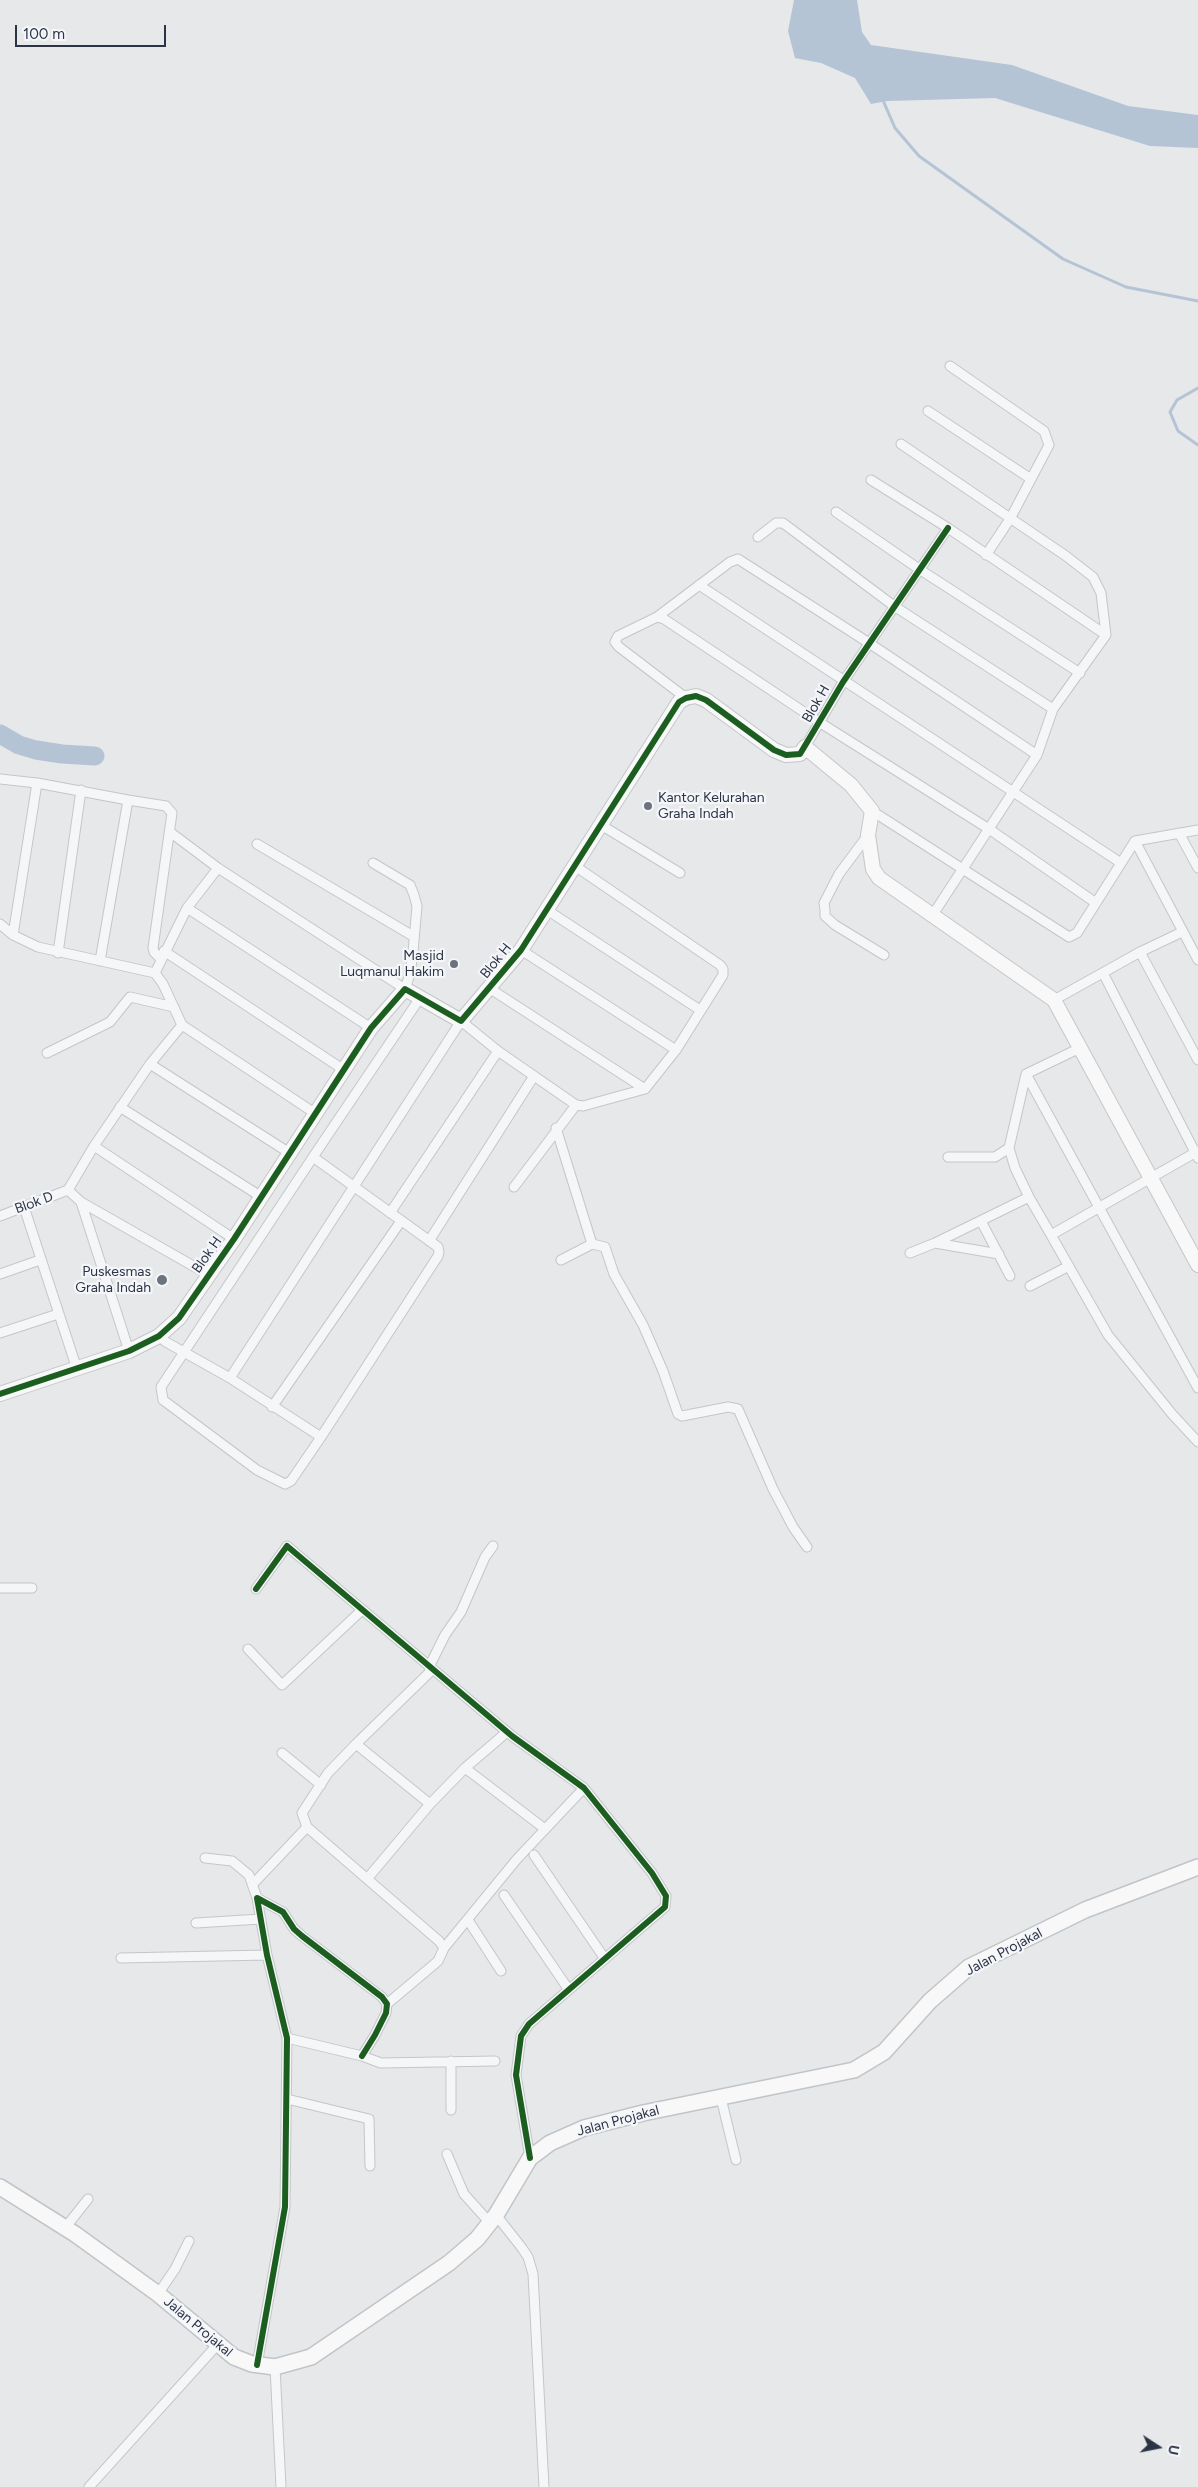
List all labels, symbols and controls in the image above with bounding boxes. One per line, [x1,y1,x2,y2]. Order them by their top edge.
scale bar [18,15,169,47]
text: 100 m [23,25,65,43]
street label: Blok H [799,682,833,726]
place label: Kantor Kelurahan Graha Indah [658,790,765,822]
marker: Kantor Kelurahan Graha Indah [642,800,654,812]
street label: Blok H [477,940,515,982]
place label: Masjid Luqmanul Hakim [340,948,444,980]
marker: Masjid Luqmanul Hakim [448,958,460,970]
street label: Blok D [13,1188,55,1218]
street label: Blok H [188,1234,226,1276]
place label: Puskesmas Graha Indah [75,1264,151,1296]
marker: Puskesmas Graha Indah [155,1273,169,1287]
street label: Jalan Projakal [963,1925,1045,1979]
street label: Jalan Projakal [575,2102,661,2140]
street label: Jalan Projakal [160,2293,236,2361]
north arrow [1133,2422,1183,2472]
text: U [1164,2443,1183,2456]

